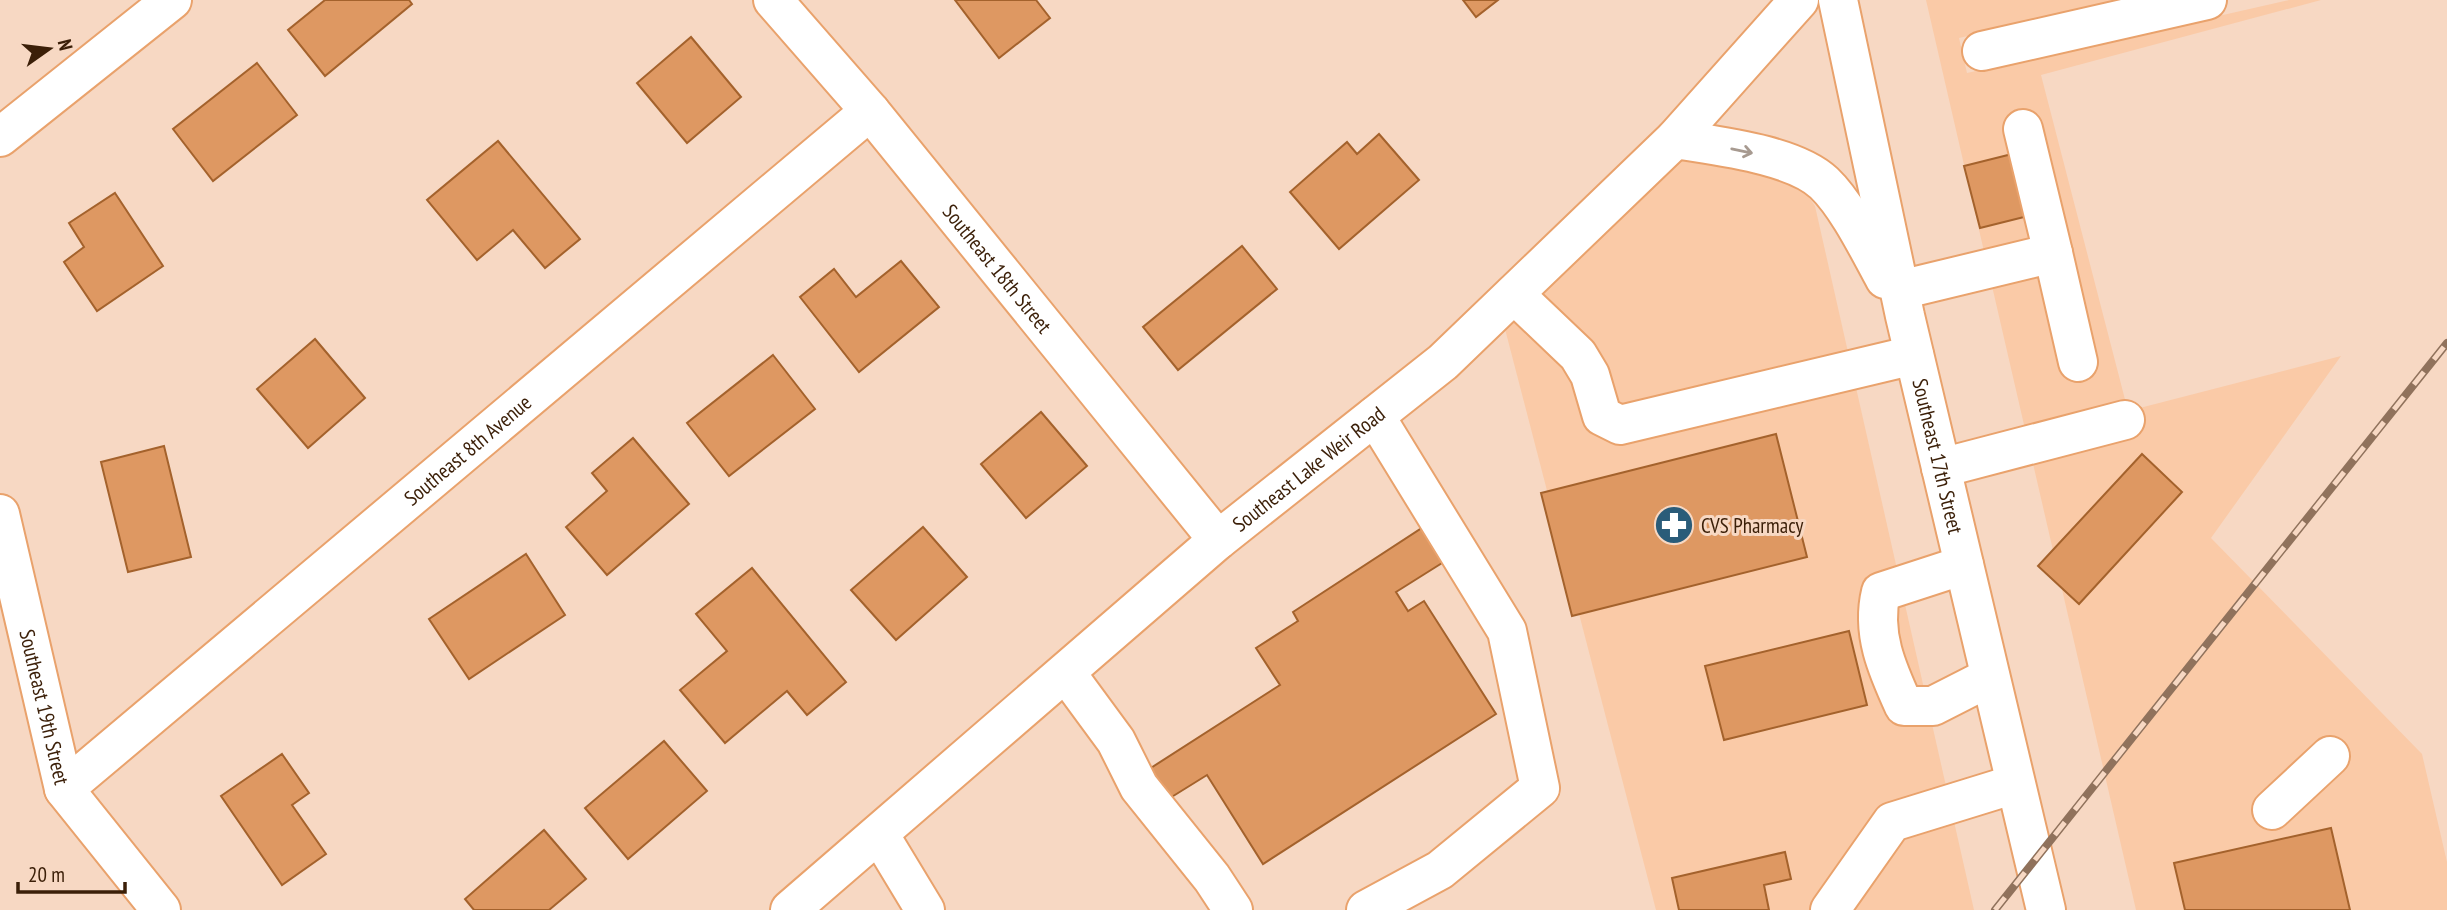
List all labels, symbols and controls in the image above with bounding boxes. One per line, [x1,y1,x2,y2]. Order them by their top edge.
north arrow [14,14,84,84]
text: N [53,37,78,53]
one-way arrow [1730,145,1753,159]
street label: Southeast 18th Street [937,198,1058,339]
street label: Southeast 17th Street [1907,376,1970,536]
street label: Southeast 8th Avenue [398,388,537,511]
street label: Southeast Lake Weir Road [1227,400,1390,537]
pharmacy icon: CVS Pharmacy [1653,504,1695,546]
place label: CVS Pharmacy [1701,512,1803,539]
street label: Southeast 19th Street [14,627,76,787]
scale bar [18,850,124,894]
text: 20 m [28,861,65,888]

